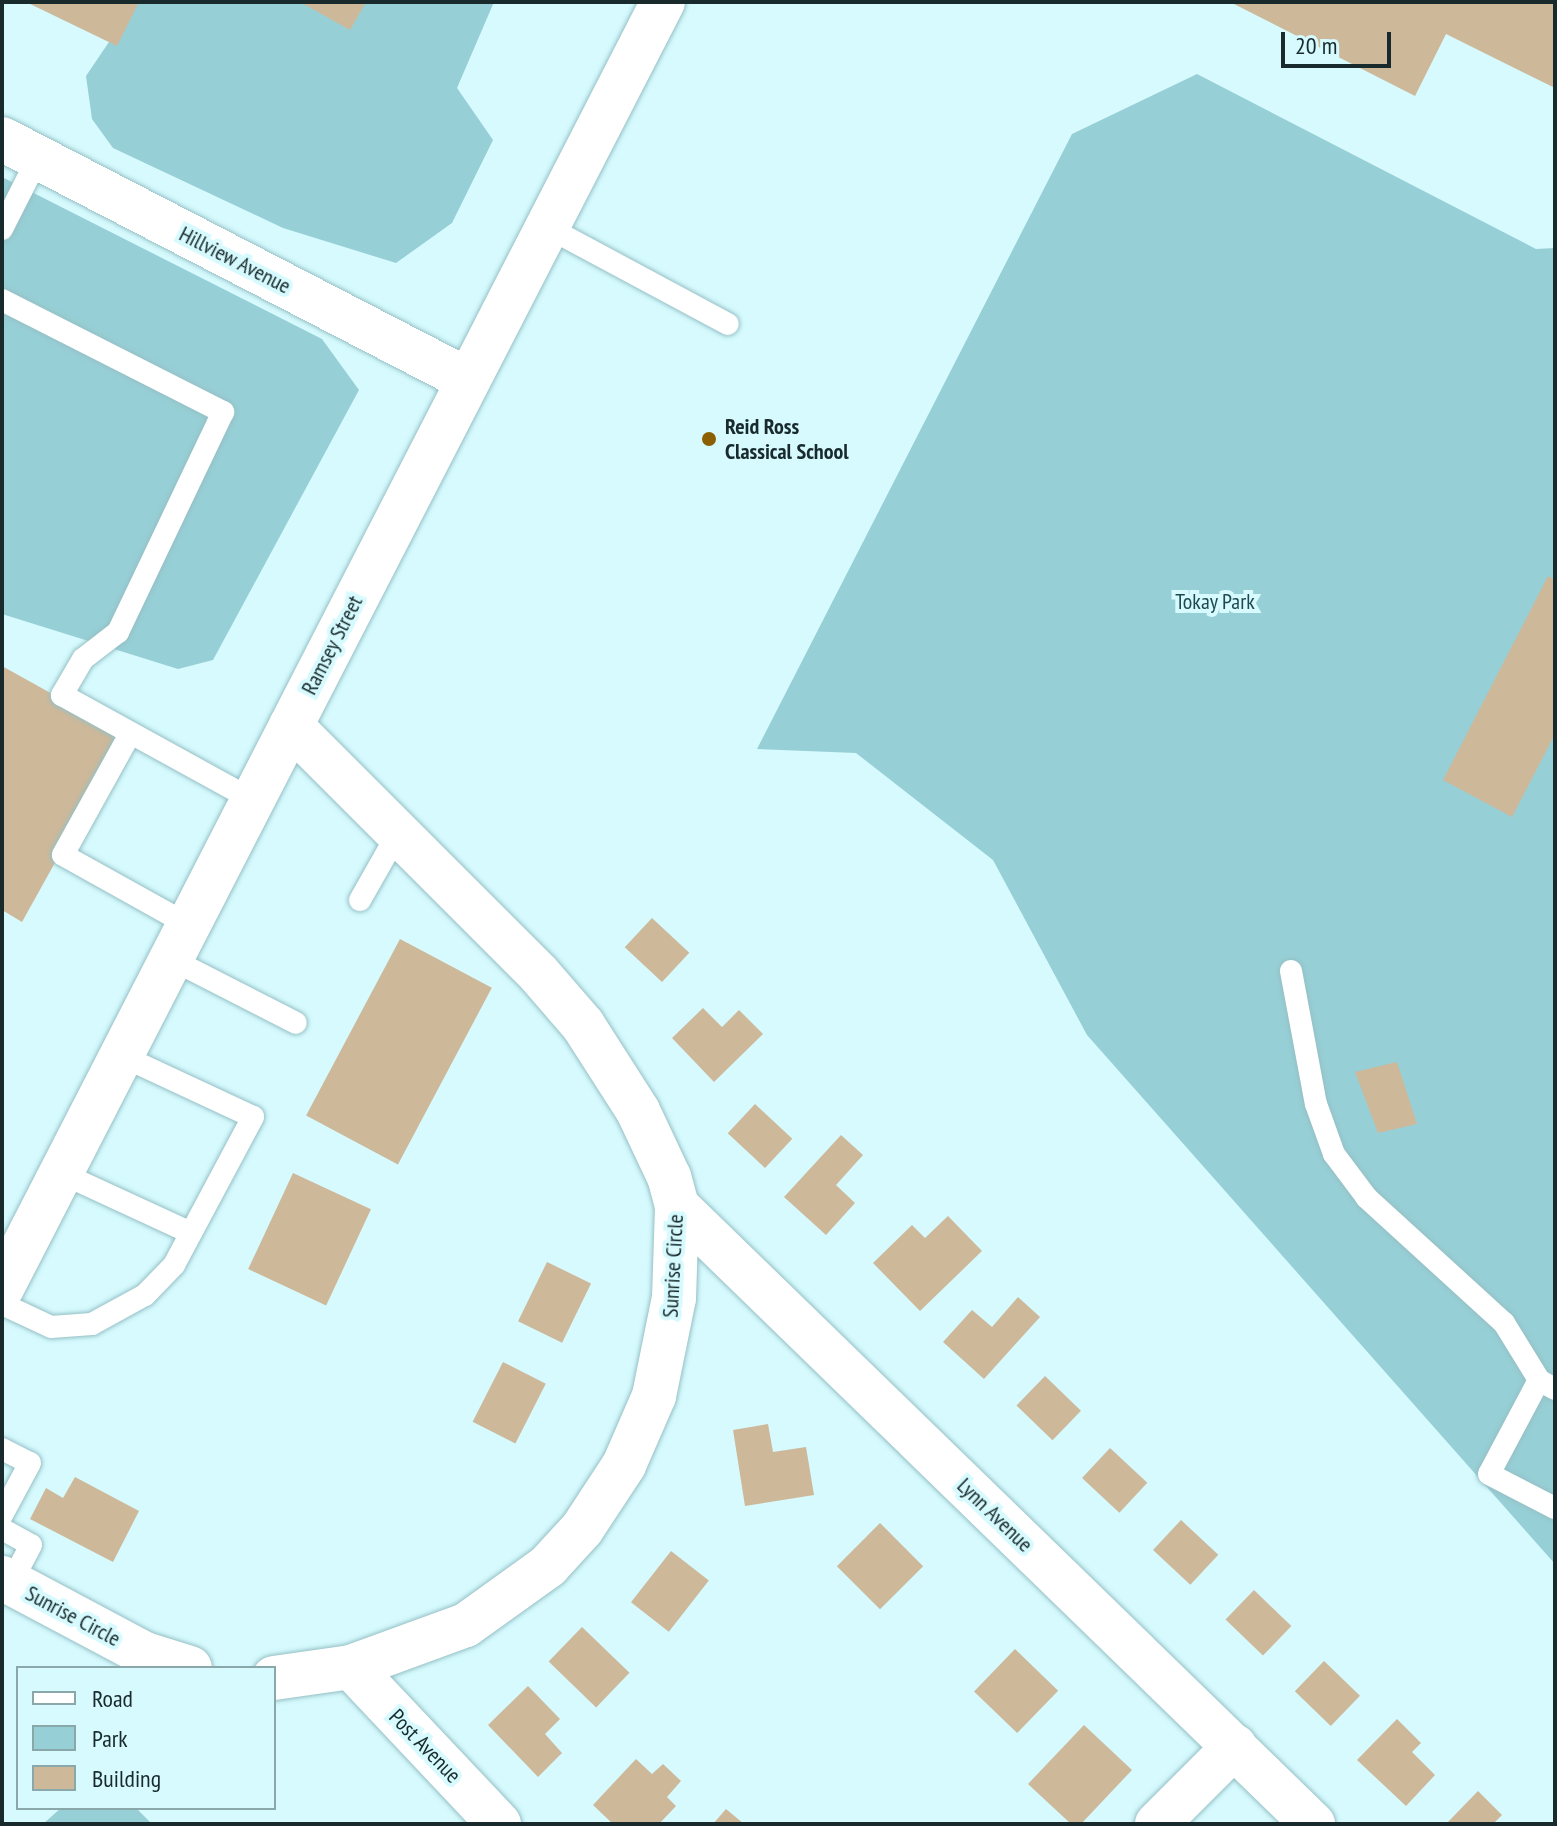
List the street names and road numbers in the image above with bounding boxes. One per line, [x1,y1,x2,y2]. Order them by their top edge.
street label: Hillview Avenue [175,220,295,300]
street label: Ramsey Street [296,591,368,699]
street label: Sunrise Circle [657,1214,689,1318]
street label: Lynn Avenue [952,1472,1038,1558]
street label: Sunrise Circle [21,1580,125,1652]
street label: Post Avenue [383,1704,467,1788]

